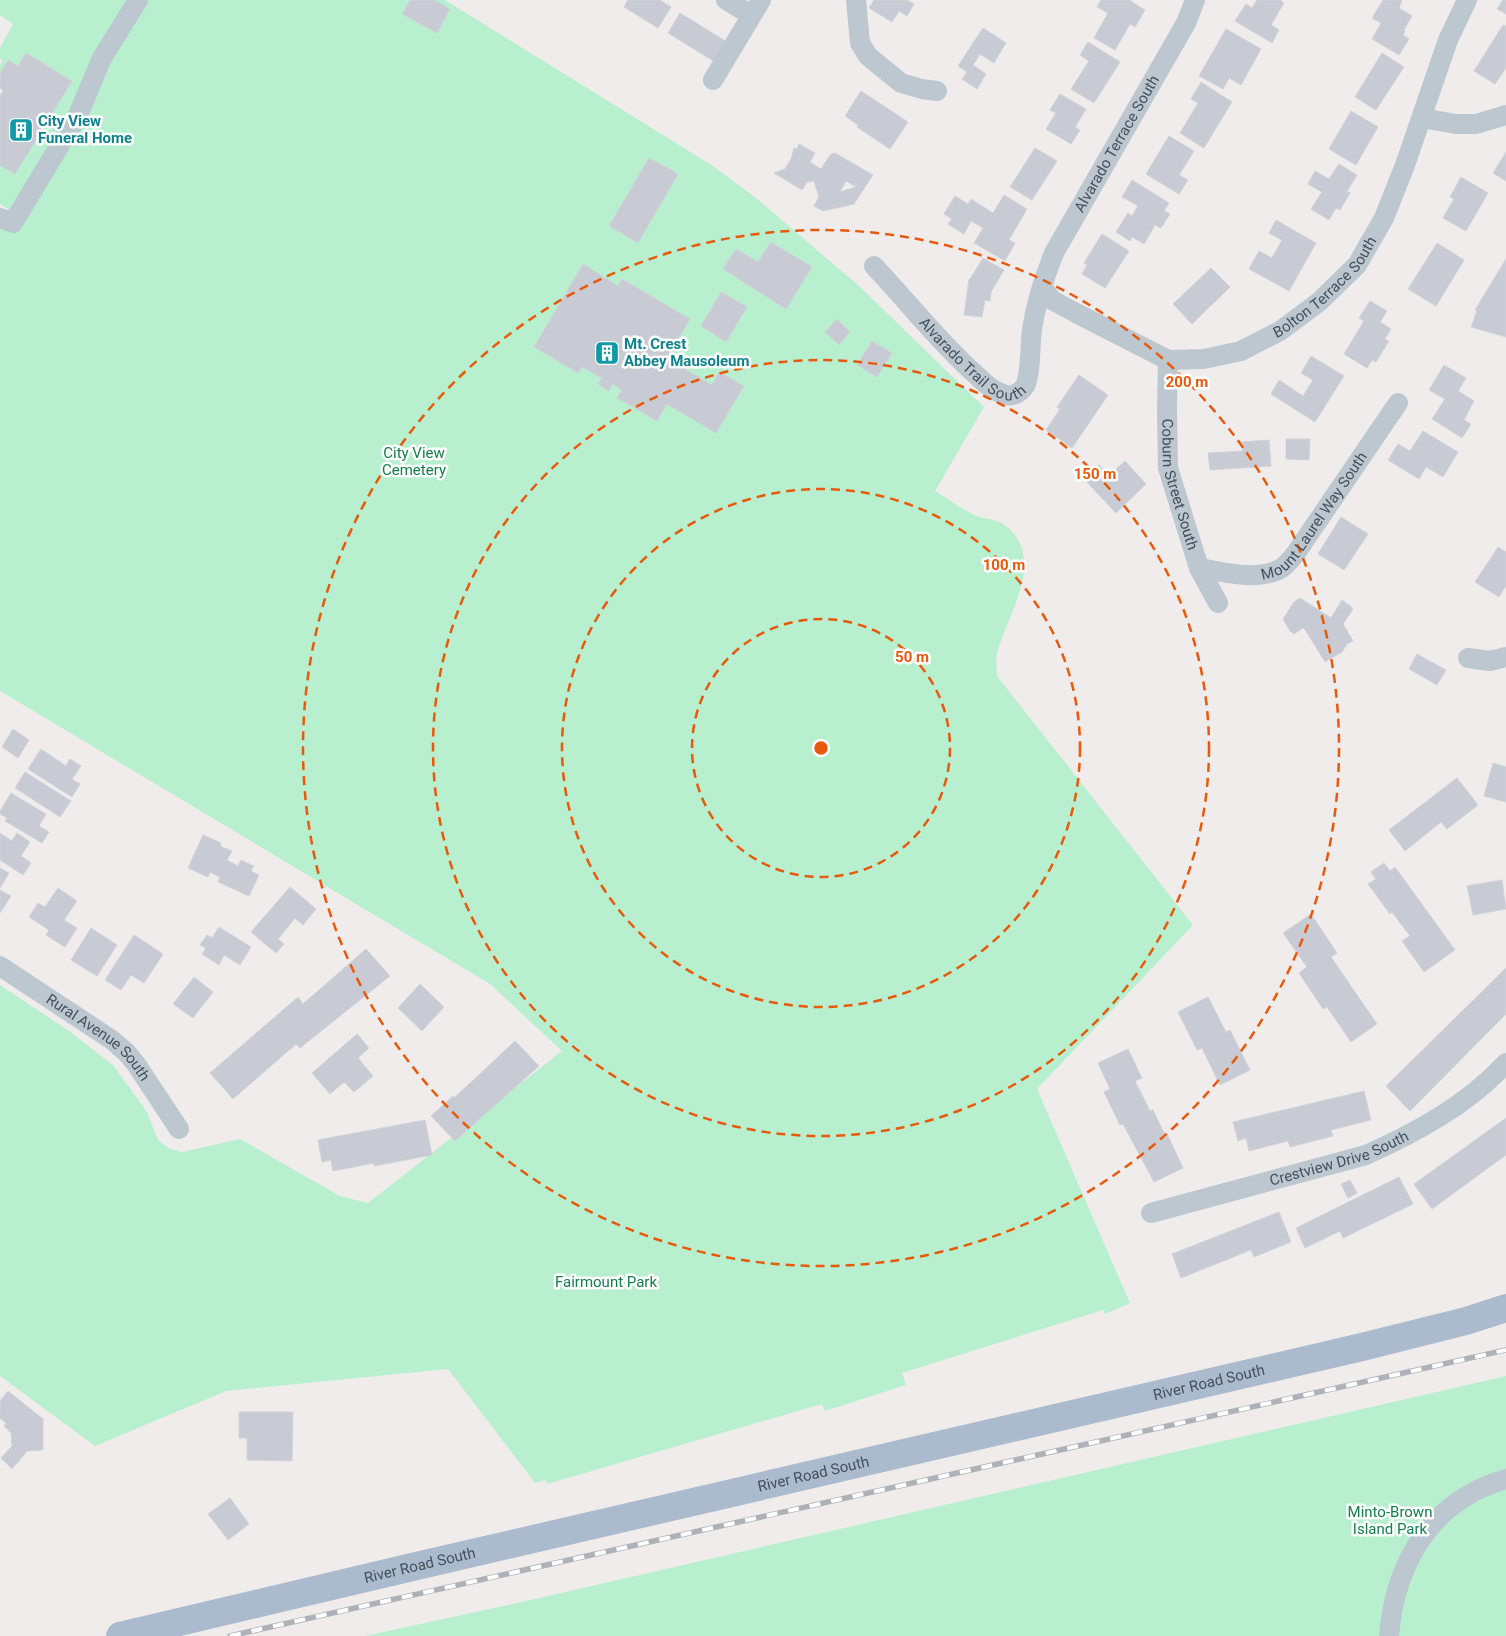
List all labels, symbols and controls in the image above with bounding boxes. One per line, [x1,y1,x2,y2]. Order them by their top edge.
street label: Alvarado Terrace South [1070,72,1163,215]
place label: City View Funeral Home [38,112,132,147]
building icon: City View Funeral Home [8,117,34,143]
street label: Bolton Terrace South [1270,233,1380,342]
street label: Alvarado Trail South [915,314,1030,405]
place label: Mt. Crest Abbey Mausoleum [624,335,749,370]
building icon: Mt. Crest Abbey Mausoleum [594,340,620,366]
text: 200 m [1166,373,1208,391]
street label: Coburn Street South [1158,419,1202,552]
park label: City View Cemetery [382,444,446,479]
street label: Mount Laurel Way South [1259,449,1371,584]
text: 150 m [1074,465,1116,483]
text: 100 m [983,556,1025,574]
text: 50 m [895,648,929,666]
centre of rings [812,739,830,757]
street label: Rural Avenue South [43,990,154,1084]
street label: Crestview Drive South [1268,1127,1412,1190]
park label: Fairmount Park [555,1273,657,1291]
street label: River Road South [1151,1361,1266,1404]
street label: River Road South [756,1452,871,1496]
park label: Minto-Brown Island Park [1348,1503,1432,1538]
street label: River Road South [362,1544,477,1587]

